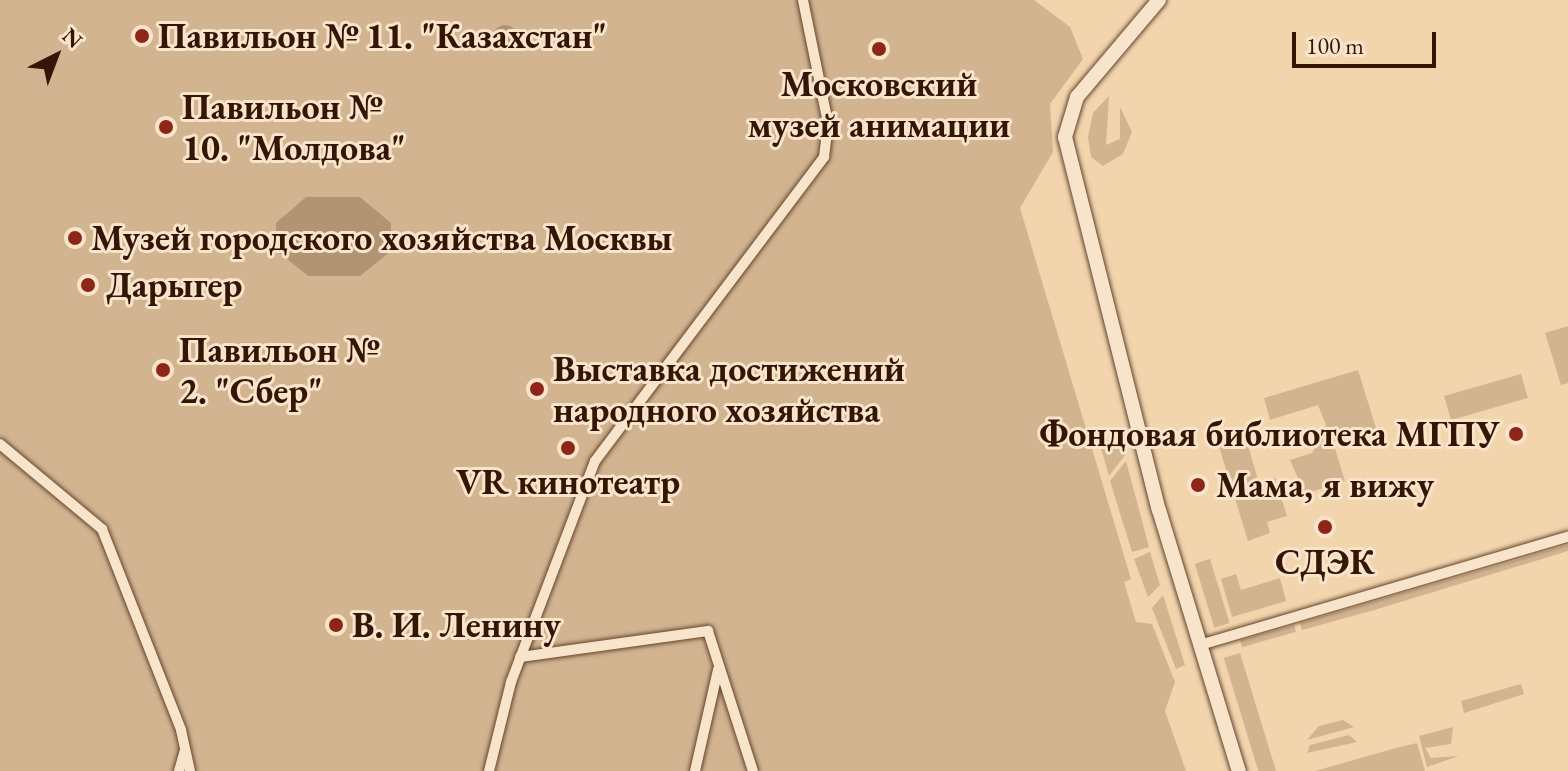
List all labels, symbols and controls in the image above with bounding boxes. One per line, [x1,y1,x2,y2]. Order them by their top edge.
place label: Павильон № 11. "Казахстан" [158,14,607,58]
north arrow [16,16,96,96]
scale bar [1296,16,1440,66]
text: N [56,21,89,55]
marker: Павильон № 11. "Казахстан" [133,27,151,45]
text: 100 m [1306,30,1364,61]
marker: Московский музей анимации [870,40,888,58]
place label: Московский музей анимации [748,61,1010,146]
place label: Павильон № 10. "Молдова" [182,84,406,169]
marker: Павильон № 10. "Молдова" [157,118,175,136]
place label: Музей городского хозяйства Москвы [91,216,672,260]
marker: Музей городского хозяйства Москвы [66,229,84,247]
place label: Дарыгер [106,263,242,307]
marker: Дарыгер [77,274,99,296]
place label: Павильон № 2. "Сбер" [179,327,378,412]
place label: Выставка достижений народного хозяйства [553,346,905,431]
marker: Павильон № 2. "Сбер" [154,361,172,379]
marker: Выставка достижений народного хозяйства [528,380,546,398]
place label: Фондовая библиотека МГПУ [1039,412,1500,456]
marker: Фондовая библиотека МГПУ [1507,425,1525,443]
marker: VR кинотеатр [559,439,577,457]
place label: VR кинотеатр [456,460,680,504]
place label: Мама, я вижу [1216,463,1434,507]
marker: Мама, я вижу [1187,474,1209,496]
marker: СДЭК [1316,518,1334,536]
place label: СДЭК [1275,540,1375,584]
place label: В. И. Ленину [352,603,561,647]
marker: В. И. Ленину [327,616,345,634]

